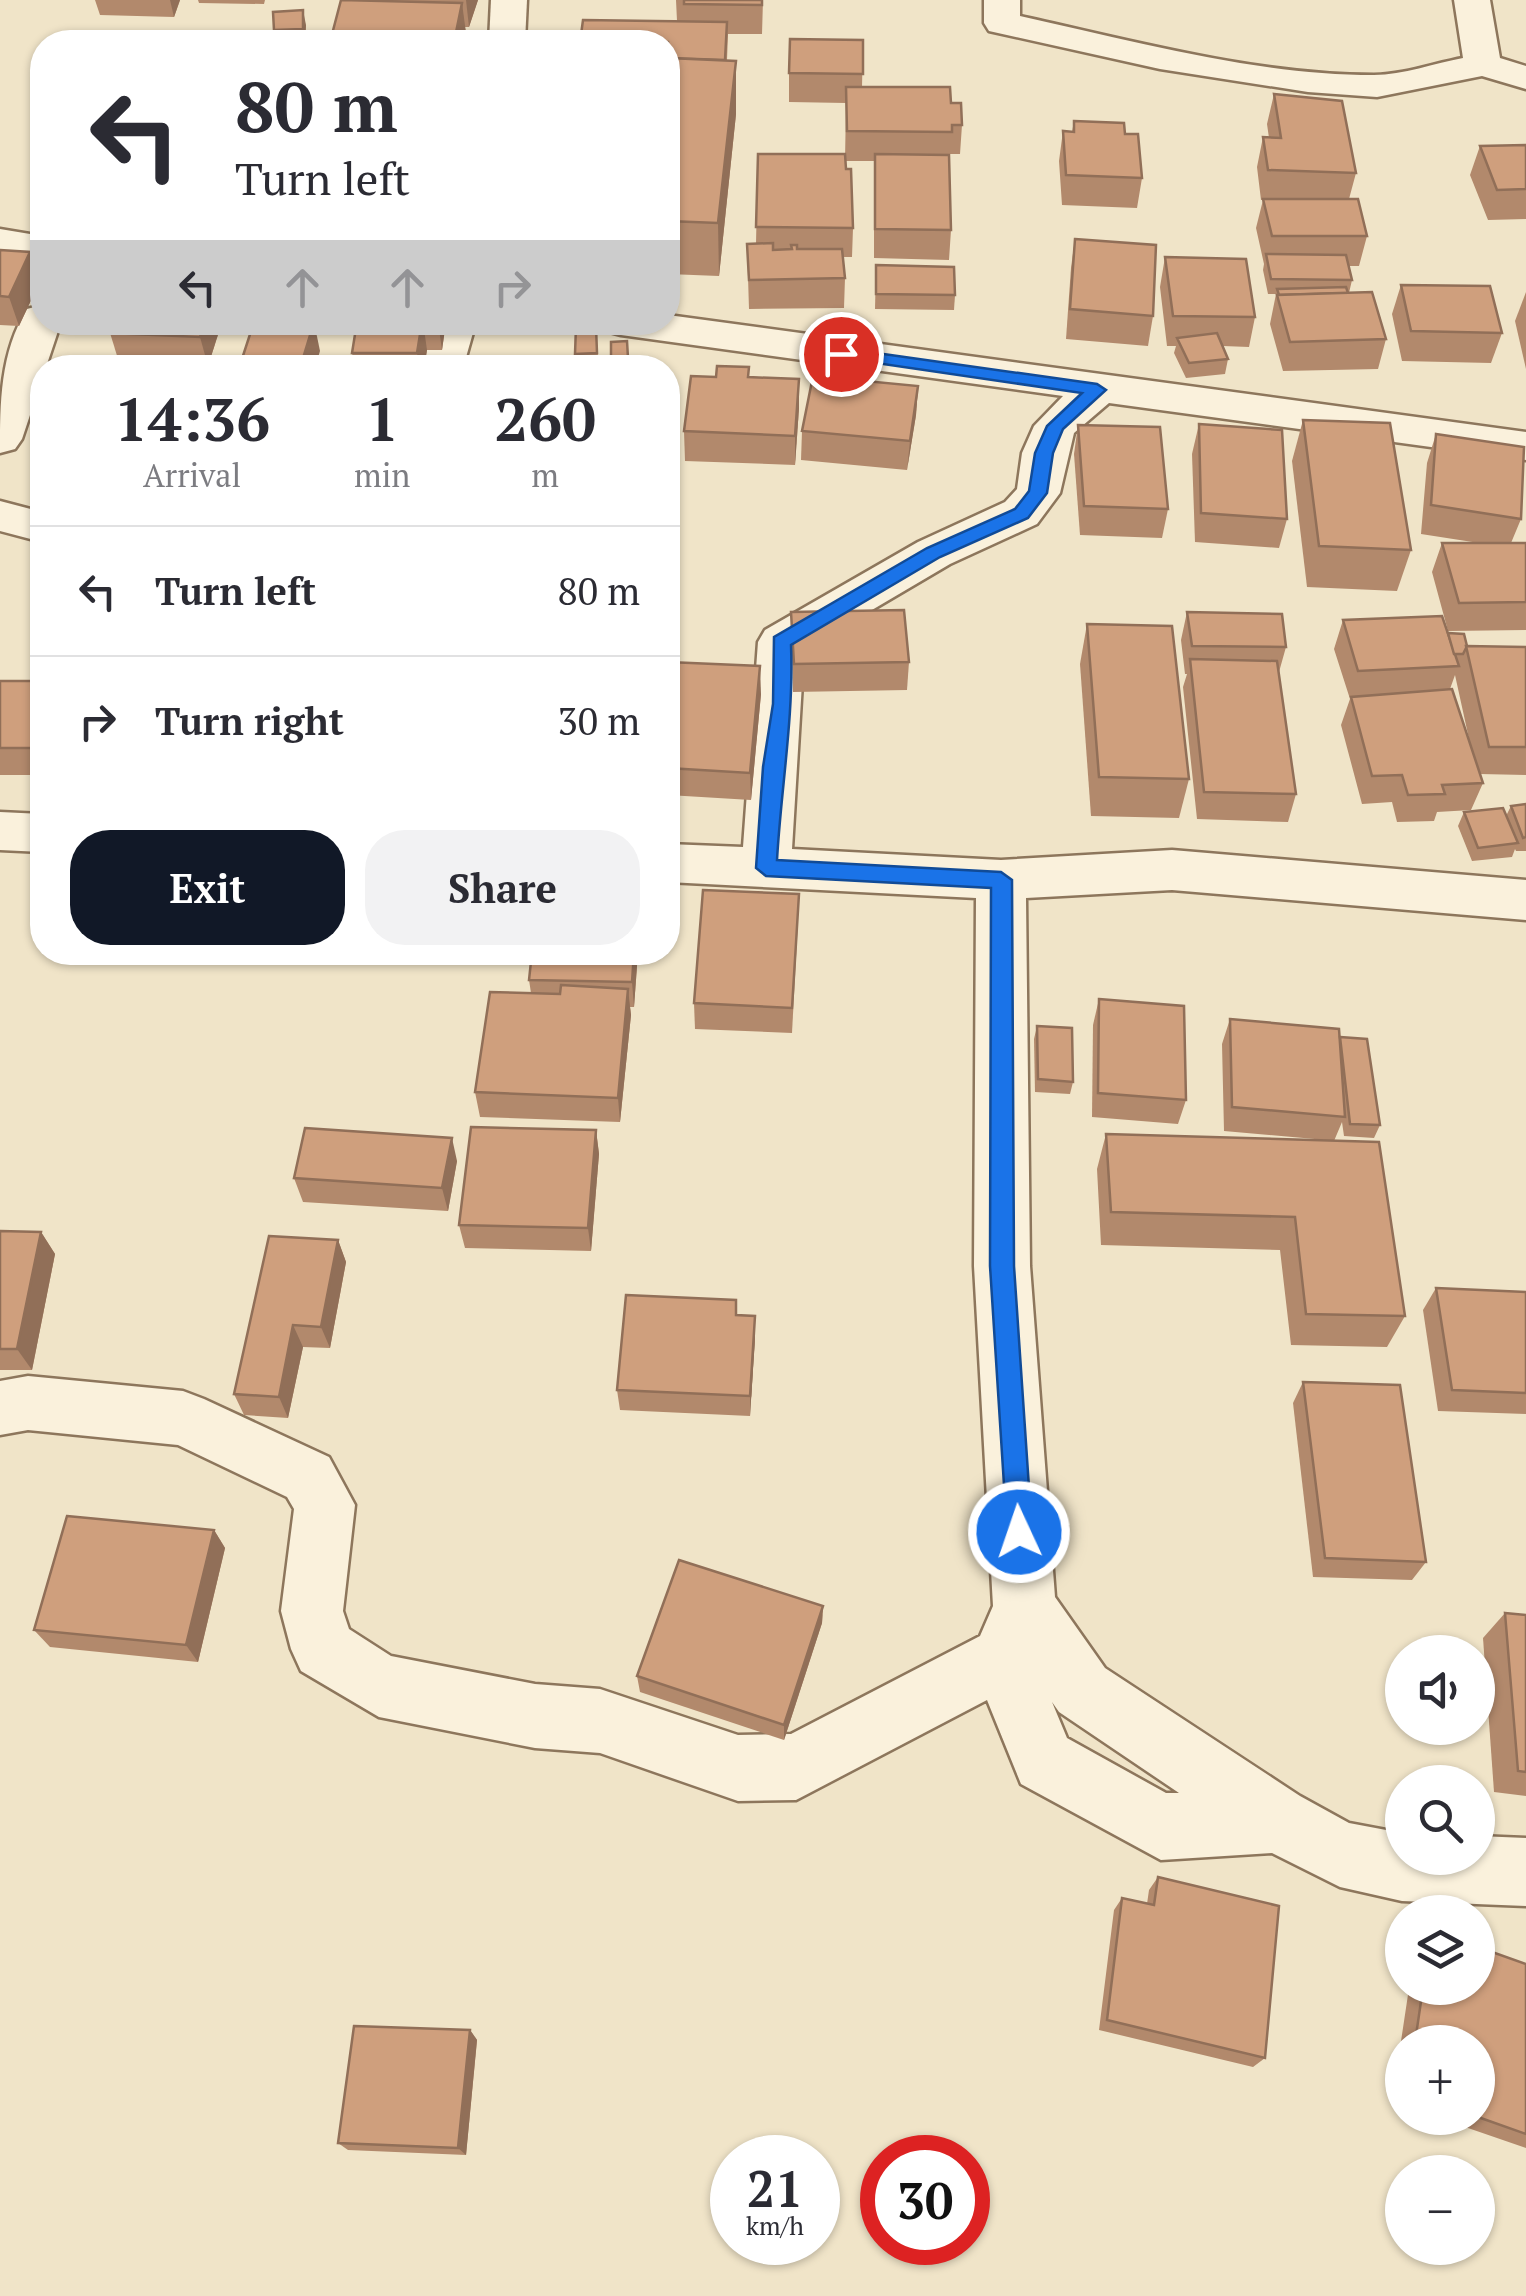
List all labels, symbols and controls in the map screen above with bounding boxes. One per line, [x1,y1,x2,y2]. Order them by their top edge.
text: 80 m [235,59,398,152]
icon: left [70,70,200,200]
text: Turn left [235,148,410,208]
icon: left [170,260,225,315]
icon: ahead [275,260,330,315]
icon: ahead [380,260,435,315]
icon: right [485,260,540,315]
pin [799,312,884,397]
icon: arrive [814,327,869,382]
text: 14:36 [114,379,270,458]
text: 1 [365,379,399,458]
text: 260 [494,379,596,458]
text: Arrival [143,454,241,496]
text: min [354,454,410,496]
text: m [531,454,559,496]
icon: left [70,564,125,619]
text: Turn left [155,566,316,616]
text: 80 m [557,566,640,616]
icon: right [70,694,125,749]
text: Turn right [155,696,344,746]
text: 30 m [557,696,640,746]
button: Exit [70,830,345,945]
button: Share [365,830,640,945]
position arrow [967,1480,1071,1584]
map controls [1385,1635,1495,2265]
button: sound [1385,1635,1495,1745]
button: search [1385,1765,1495,1875]
button: layers [1385,1895,1495,2005]
button: + [1385,2025,1495,2135]
speed limit sign: 30 [860,2135,990,2265]
text: 21 [747,2155,803,2221]
button: − [1385,2155,1495,2265]
text: km/h [746,2209,804,2242]

